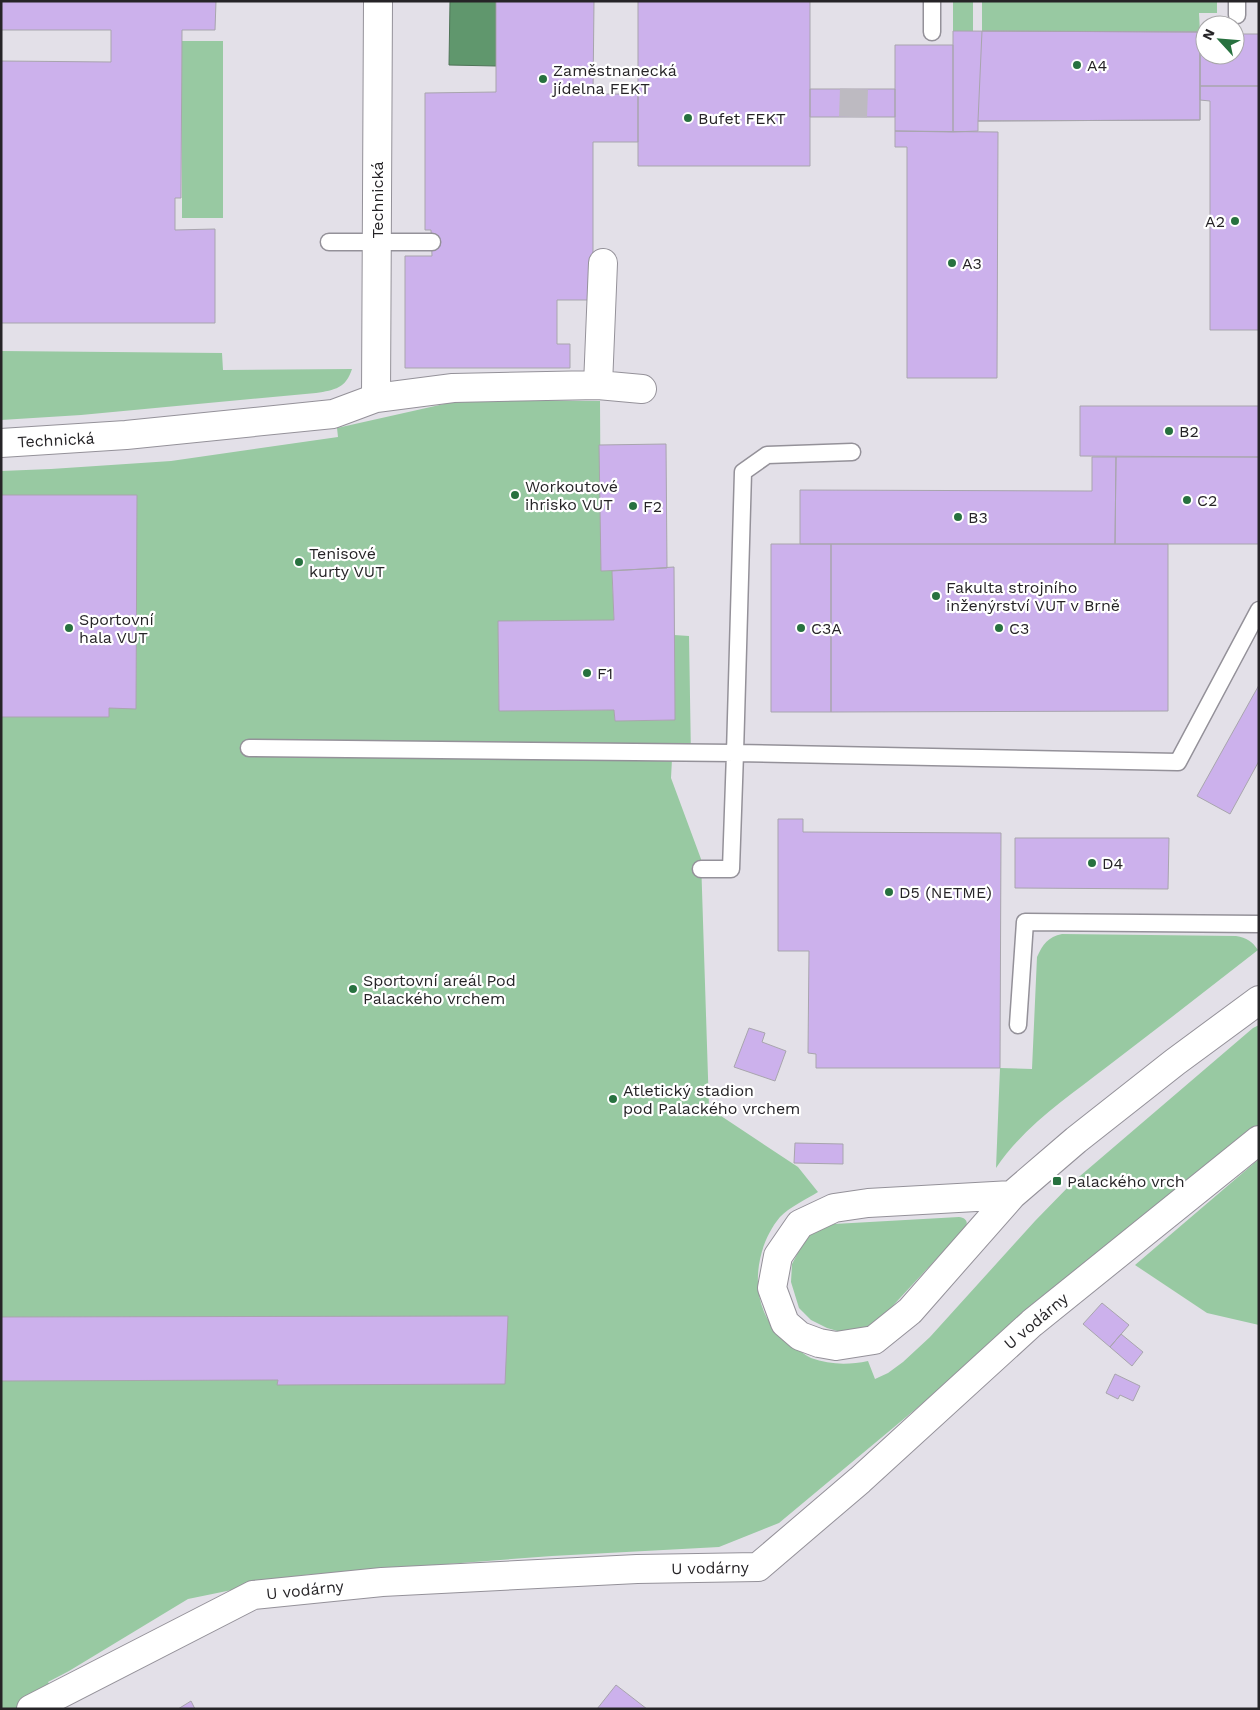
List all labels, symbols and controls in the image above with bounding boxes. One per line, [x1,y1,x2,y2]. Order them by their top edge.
north arrow [1195,15,1245,65]
text: N [1199,26,1218,42]
place label: A4 [1087,56,1108,75]
marker: A4 [1071,59,1083,71]
place label: Zaměstnanecká jídelna FEKT [551,61,677,98]
marker: Zaměstnanecká jídelna FEKT [537,73,549,85]
place label: Bufet FEKT [698,109,786,128]
marker: Bufet FEKT [682,112,694,124]
street label: Technická [368,161,387,239]
place label: A2 [1205,212,1225,231]
marker: A2 [1229,215,1241,227]
place label: A3 [962,254,982,273]
marker: A3 [946,257,958,269]
place label: B2 [1179,422,1199,441]
marker: B2 [1163,425,1175,437]
street label: Technická [17,428,95,452]
place label: Workoutové ihrisko VUT [525,477,618,514]
marker: Workoutové ihrisko VUT [509,489,521,501]
place label: C2 [1197,491,1217,510]
marker: C2 [1181,494,1193,506]
place label: F2 [643,497,662,516]
marker: F2 [627,500,639,512]
place label: B3 [968,508,988,527]
marker: B3 [952,511,964,523]
place label: Tenisové kurty VUT [309,544,385,581]
marker: Tenisové kurty VUT [293,556,305,568]
place label: Fakulta strojního inženýrství VUT v Brně [946,578,1120,615]
marker: Fakulta strojního inženýrství VUT v Brně [930,590,942,602]
place label: Sportovní hala VUT [79,610,154,647]
place label: C3A [811,619,842,638]
place label: C3 [1009,619,1029,638]
marker: Sportovní hala VUT [63,622,75,634]
marker: C3A [795,622,807,634]
marker: C3 [993,622,1005,634]
place label: F1 [597,664,613,683]
marker: F1 [581,667,593,679]
place label: D4 [1102,854,1124,873]
marker: D4 [1086,857,1098,869]
place label: D5 (NETME) [899,883,992,902]
marker: D5 (NETME) [883,886,895,898]
place label: Sportovní areál Pod Palackého vrchem [363,971,516,1008]
marker: Sportovní areál Pod Palackého vrchem [347,983,359,995]
place label: Atletický stadion pod Palackého vrchem [623,1081,800,1118]
marker: Atletický stadion pod Palackého vrchem [607,1093,619,1105]
place label: Palackého vrch [1067,1172,1185,1191]
marker: Palackého vrch [1051,1175,1063,1187]
street label: U vodárny [1000,1288,1072,1353]
street label: U vodárny [671,1558,750,1578]
street label: U vodárny [265,1576,345,1604]

